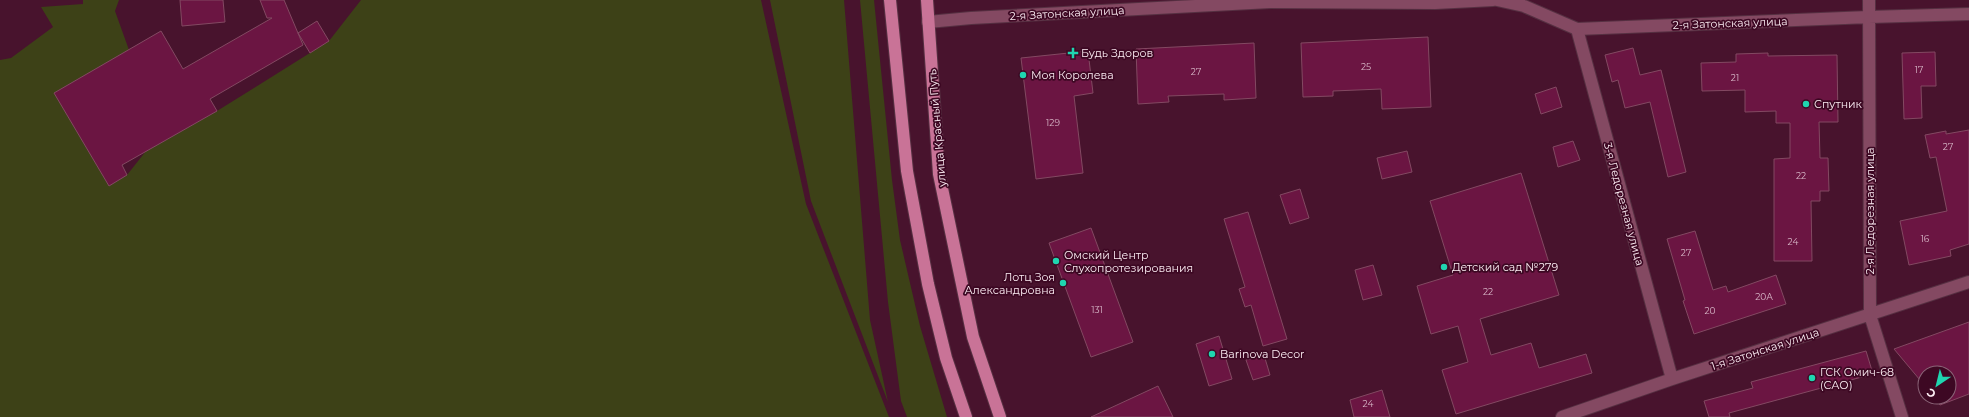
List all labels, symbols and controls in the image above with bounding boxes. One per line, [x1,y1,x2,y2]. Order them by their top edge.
street label: 2-я Затонская улица [1009,3,1125,23]
street label: 2-я Затонская улица [1672,14,1788,32]
place label: Будь Здоров [1081,46,1153,60]
marker: Будь Здоров [1068,48,1078,58]
house number: 25 [1361,61,1371,72]
house number: 17 [1915,64,1923,75]
house number: 27 [1191,66,1201,77]
place label: Моя Королева [1031,68,1114,82]
street label: улица Красный Путь [925,69,949,188]
marker: Моя Королева [1018,70,1028,80]
house number: 21 [1731,72,1739,83]
place label: Спутник [1814,97,1863,111]
marker: Спутник [1801,99,1811,109]
house number: 129 [1046,117,1060,128]
street label: 3-я Ледорезная улица [1601,141,1647,267]
house number: 27 [1943,141,1953,152]
street label: 2-я Ледорезная улица [1863,147,1877,275]
house number: 22 [1796,170,1806,181]
house number: 16 [1921,233,1930,244]
house number: 24 [1788,236,1798,247]
house number: 27 [1681,247,1691,258]
place label: Омский Центр Слухопротезирования [1064,248,1193,275]
marker: Омский Центр Слухопротезирования [1051,256,1061,266]
place label: Детский сад №279 [1452,260,1558,274]
marker: Детский сад №279 [1439,262,1449,272]
place label: Лотц Зоя Александровна [965,270,1055,297]
marker: Лотц Зоя Александровна [1058,278,1068,288]
house number: 22 [1483,286,1493,297]
house number: 20А [1755,291,1773,302]
house number: 131 [1091,304,1103,315]
house number: 20 [1704,305,1716,316]
street label: 1-я Затонская улица [1709,325,1821,373]
place label: Barinova Decor [1220,347,1305,361]
marker: Barinova Decor [1207,349,1217,359]
place label: ГСК Омич-68 (САО) [1820,365,1894,392]
north arrow [1917,365,1957,405]
marker: ГСК Омич-68 (САО) [1807,373,1817,383]
text: С [1924,385,1939,401]
house number: 24 [1363,398,1373,409]

